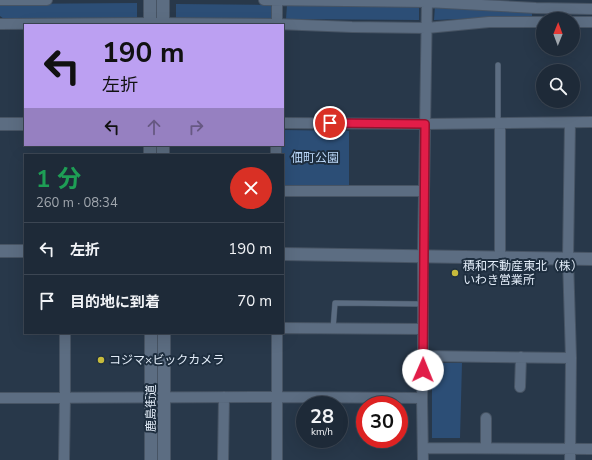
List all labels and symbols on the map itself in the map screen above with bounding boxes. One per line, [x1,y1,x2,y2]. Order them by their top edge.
north arrow [536,12,580,56]
pin [313,106,347,140]
park label: 佃町公園 [291,150,339,166]
place label: 積和不動産東北（株） いわき営業所 [463,258,583,288]
marker: 積和不動産東北（株） いわき営業所 [450,268,460,278]
position arrow [402,349,444,391]
place label: コジマ×ビックカメラ [109,352,224,368]
marker: コジマ×ビックカメラ [96,355,106,365]
street label: 鹿島街道 [143,384,159,432]
speed limit sign: 30 [356,396,408,448]

